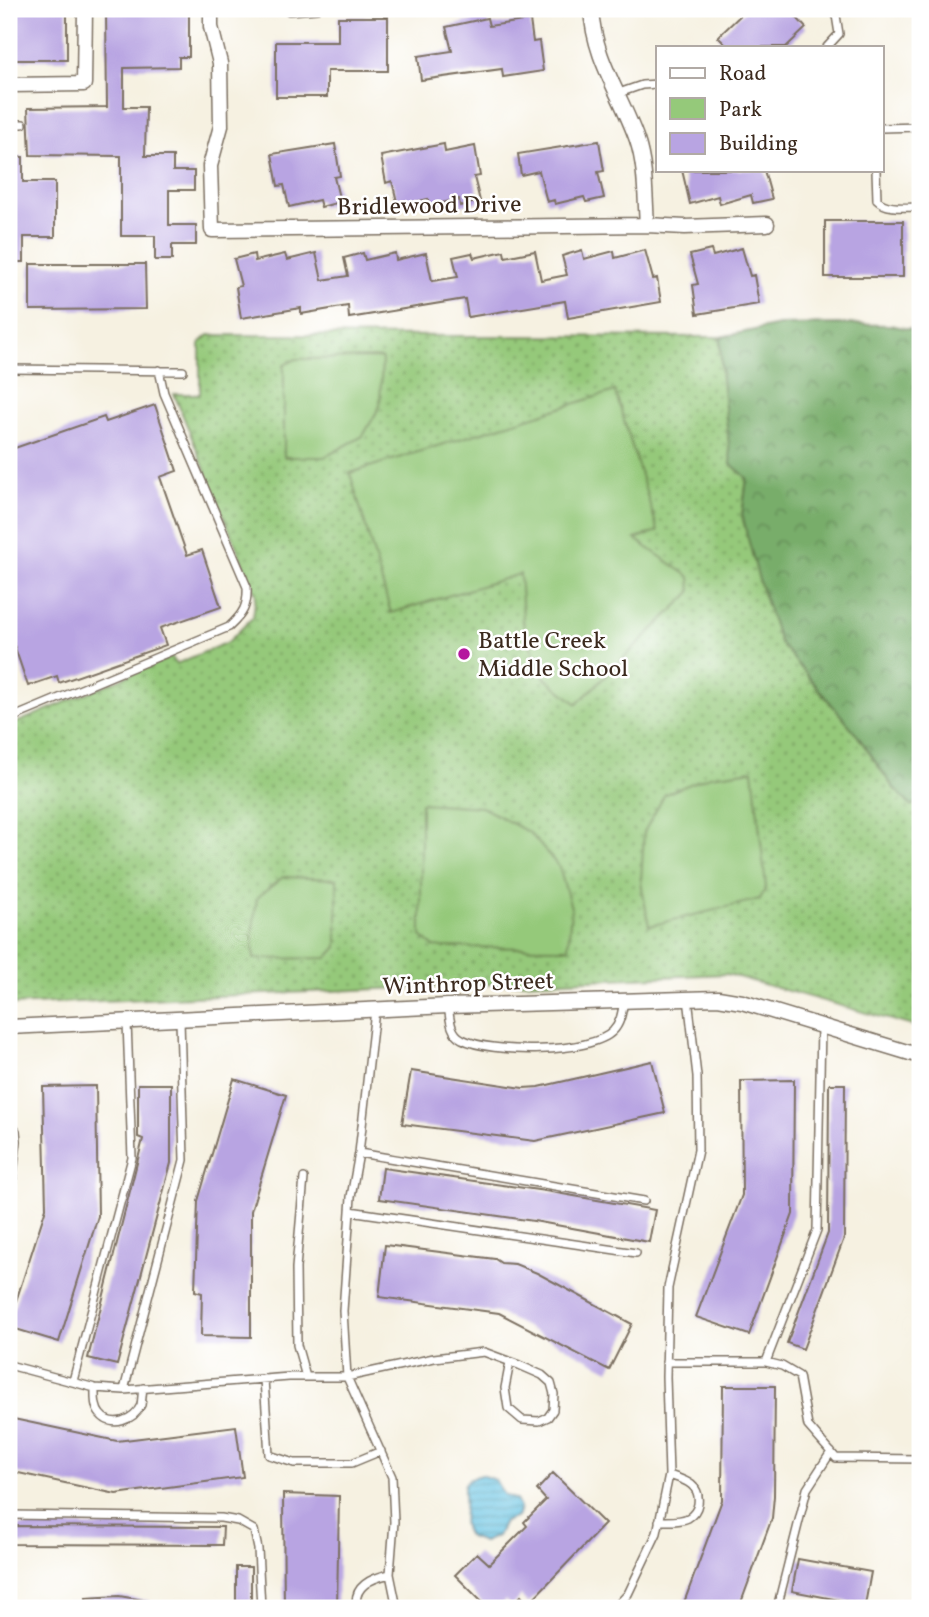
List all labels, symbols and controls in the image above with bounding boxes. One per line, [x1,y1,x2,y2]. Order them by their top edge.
legend [656,46,884,172]
text: Road [719,60,766,89]
text: Park [719,96,762,125]
text: Building [719,130,798,159]
street label: Bridlewood Drive [336,188,522,226]
place label: Battle Creek Middle School [478,625,628,687]
marker: Battle Creek Middle School [456,646,472,662]
street label: Winthrop Street [382,965,555,1005]

